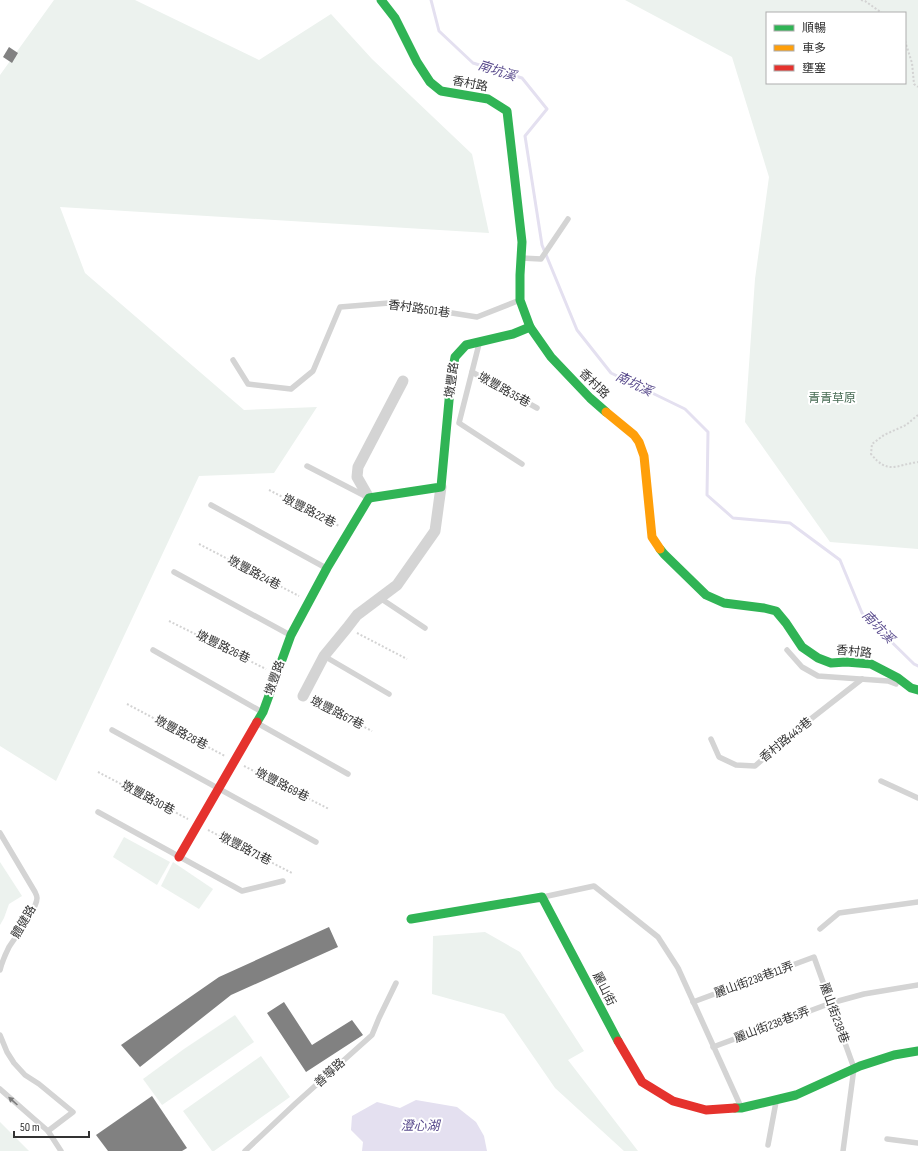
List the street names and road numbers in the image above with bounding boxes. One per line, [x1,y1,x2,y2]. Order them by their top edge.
street label: 香村路 [451,73,489,95]
street label: 香村路501巷 [387,297,451,321]
street label: 墩豐路 [442,361,462,399]
street label: 香村路 [576,366,612,402]
street label: 墩豐路35巷 [475,369,533,411]
street label: 墩豐路22巷 [280,491,338,531]
street label: 墩豐路24巷 [225,553,283,593]
street label: 墩豐路26巷 [194,628,252,666]
street label: 香村路 [835,643,873,661]
street label: 墩豐路 [262,659,288,697]
street label: 墩豐路67巷 [308,693,366,733]
street label: 墩豐路28巷 [152,713,210,753]
street label: 香村路443巷 [757,714,815,766]
street label: 墩豐路69巷 [253,765,311,805]
street label: 墩豐路30巷 [119,778,177,818]
street label: 墩豐路71巷 [216,829,274,869]
street label: 體健路 [9,903,39,941]
street label: 麗山街238巷11弄 [712,959,796,1001]
street label: 麗山街 [589,970,619,1008]
street label: 麗山街238巷 [816,981,852,1045]
street label: 麗山街238巷5弄 [732,1004,812,1046]
street label: 善導路 [312,1055,348,1091]

